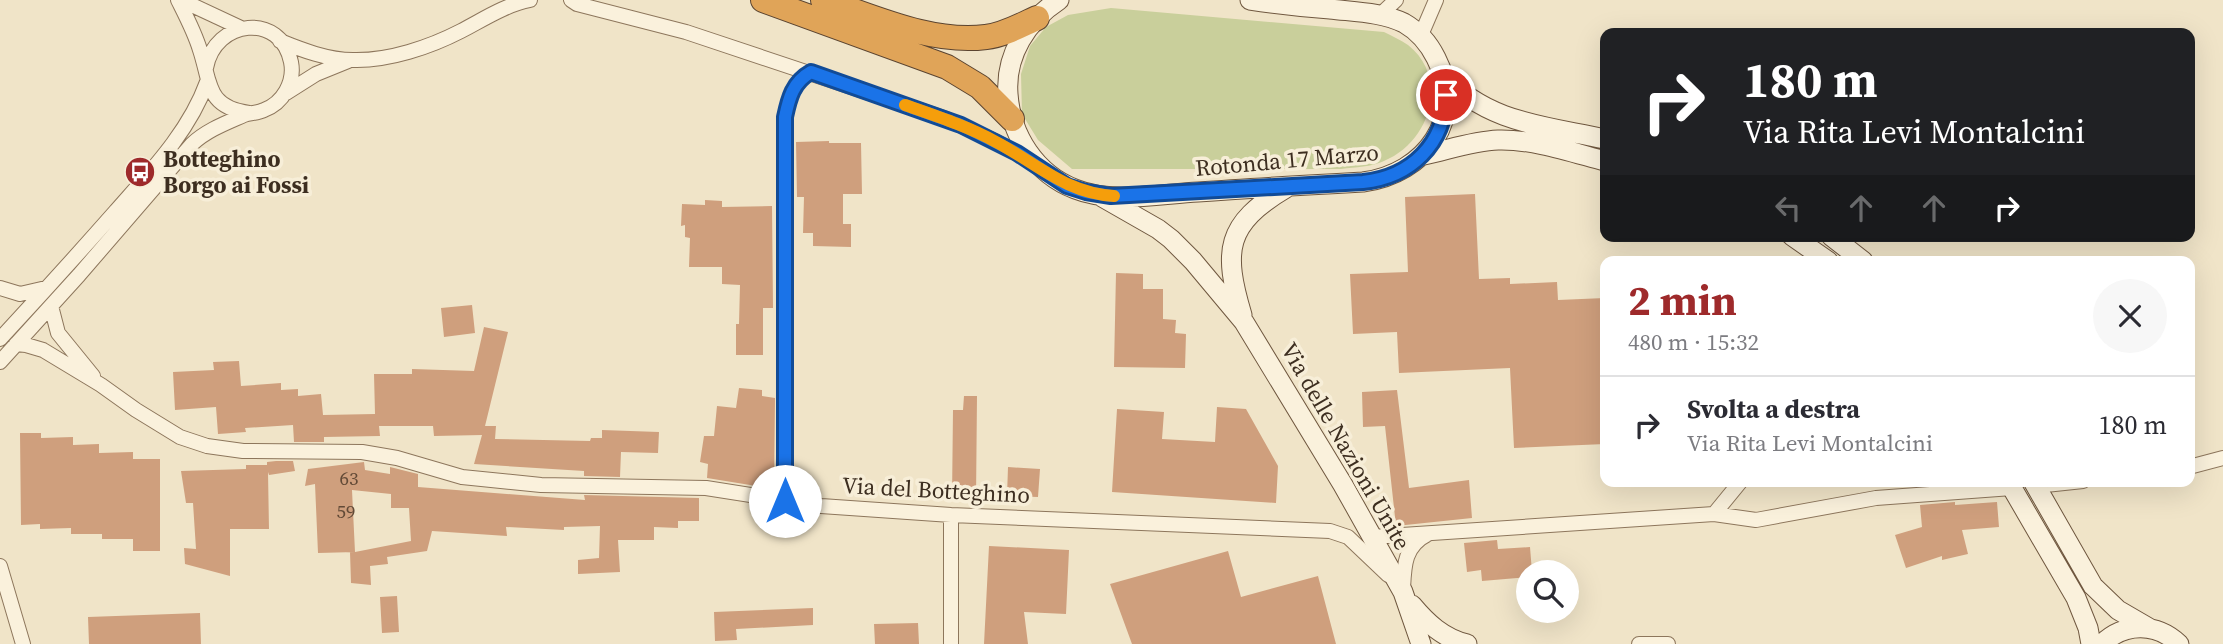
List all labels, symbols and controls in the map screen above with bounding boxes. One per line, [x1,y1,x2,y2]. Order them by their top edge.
text: 180 m [1743,46,1878,113]
icon: right [1628,56,1719,147]
pin [1416,65,1476,125]
icon: arrive [1427,76,1465,114]
text: Via Rita Levi Montalcini [1743,110,2085,154]
street label: Rotonda 17 Marzo [1194,136,1380,184]
place label: Botteghino Borgo ai Fossi [163,143,309,201]
bus stop icon: Botteghino Borgo ai Fossi [123,155,157,189]
icon: left [1769,189,1807,227]
icon: ahead [1842,189,1880,227]
icon: ahead [1915,189,1953,227]
icon: right [1988,189,2026,227]
text: 2 min [1628,271,1737,329]
button: close [2093,279,2167,353]
text: 480 m · 15:32 [1628,326,1759,358]
street label: Via delle Nazioni Unite [1274,336,1418,556]
text: Svolta a destra [1687,391,1860,427]
icon: right [1628,406,1666,444]
text: 180 m [2099,407,2167,443]
text: Via Rita Levi Montalcini [1687,427,1933,459]
position arrow [748,464,822,538]
house number: 63 [339,465,359,491]
street label: Via del Botteghino [841,469,1031,511]
house number: 59 [336,498,356,524]
map controls [1516,560,1579,623]
button: search [1516,560,1579,623]

